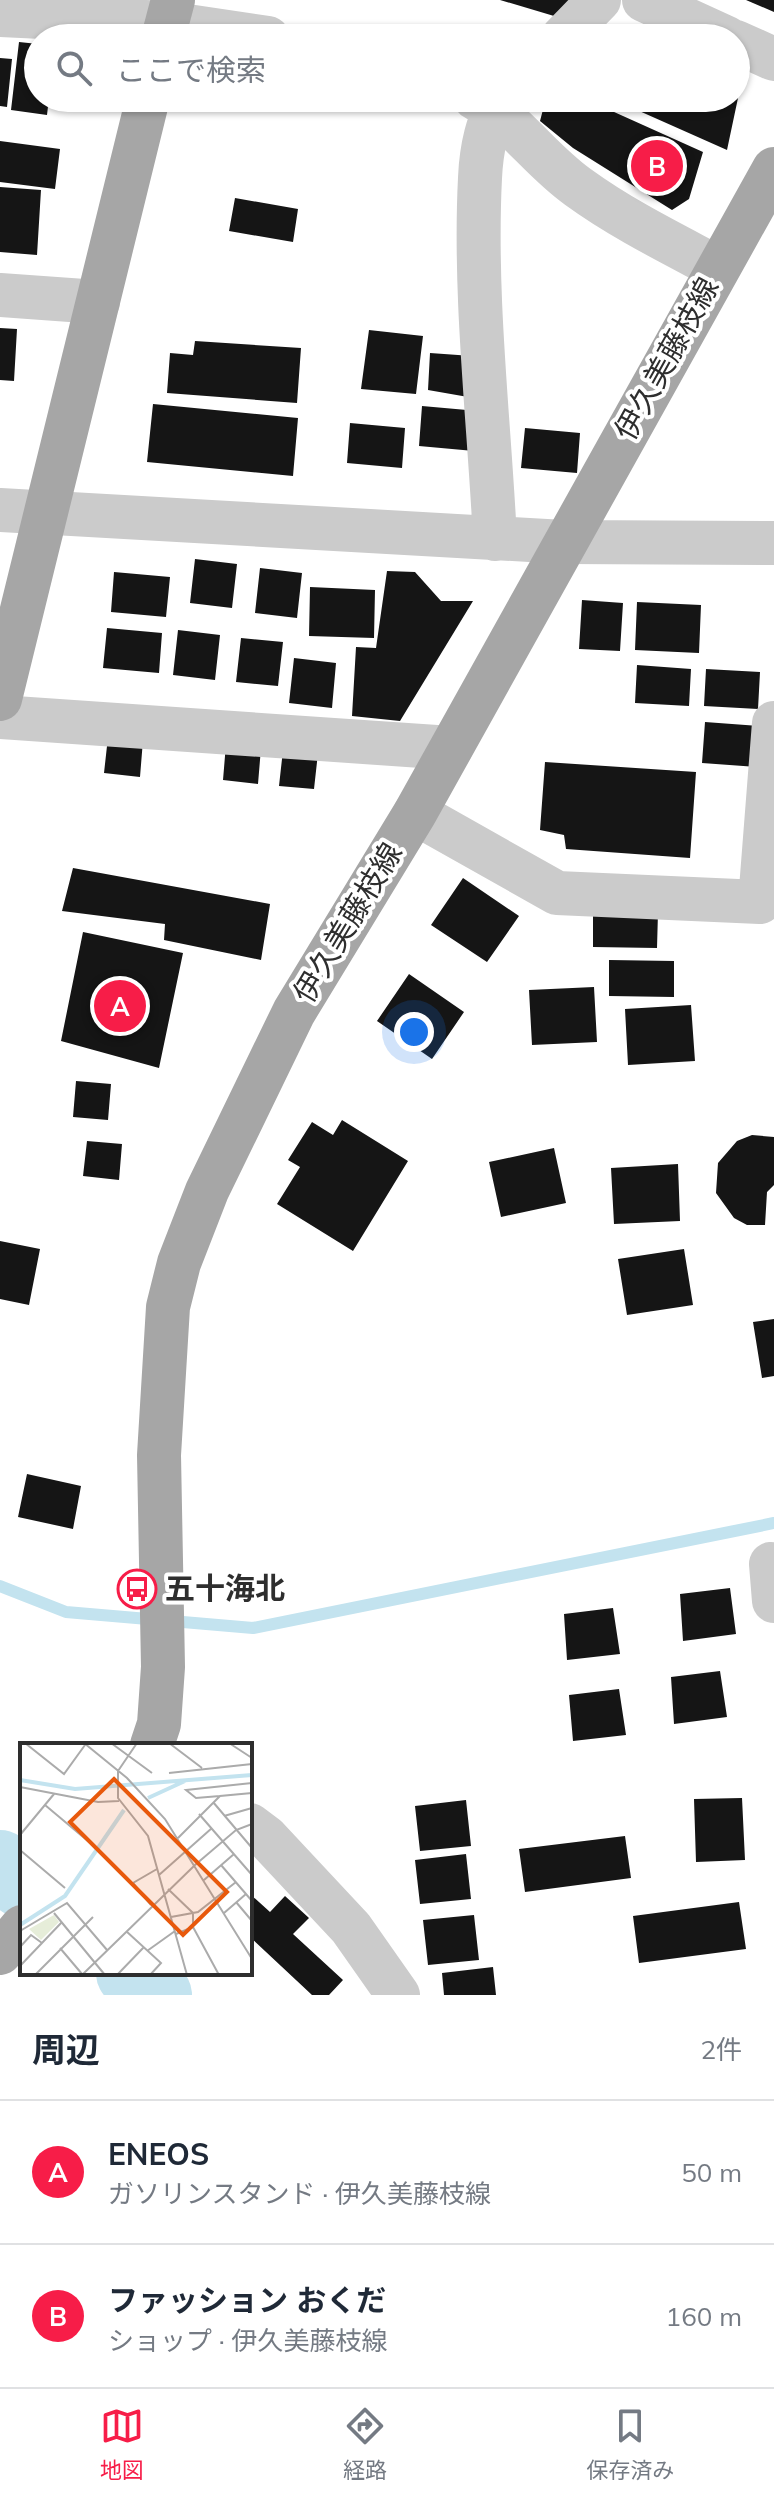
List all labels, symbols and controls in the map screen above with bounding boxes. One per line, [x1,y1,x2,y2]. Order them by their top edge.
search box [24,24,750,112]
icon: search [52,46,96,90]
text: ここで検索 [116,51,266,89]
pin: B [631,136,683,196]
street label: 伊久美藤枝線 [606,271,726,446]
street label: 伊久美藤枝線 [285,836,410,1009]
pin: A [94,976,146,1036]
your location [394,1012,434,1052]
bus stop icon: 五十海北 [116,1568,158,1610]
place label: 五十海北 [165,1569,285,1607]
inset map [20,1743,252,1975]
text: 周辺 [32,2028,100,2071]
text: 2件 [700,2033,742,2066]
text: ENEOS [108,2135,209,2173]
text: A [48,2156,68,2189]
text: 50 m [681,2156,742,2189]
text: ガソリンスタンド · 伊久美藤枝線 [108,2177,491,2210]
text: ファッション おくだ [108,2281,386,2319]
text: B [49,2300,67,2333]
text: 160 m [666,2300,742,2333]
text: ショップ · 伊久美藤枝線 [108,2324,388,2357]
tab: 地図 [100,2404,144,2484]
tab: 経路 [343,2404,387,2484]
tab: 保存済み [586,2404,674,2484]

